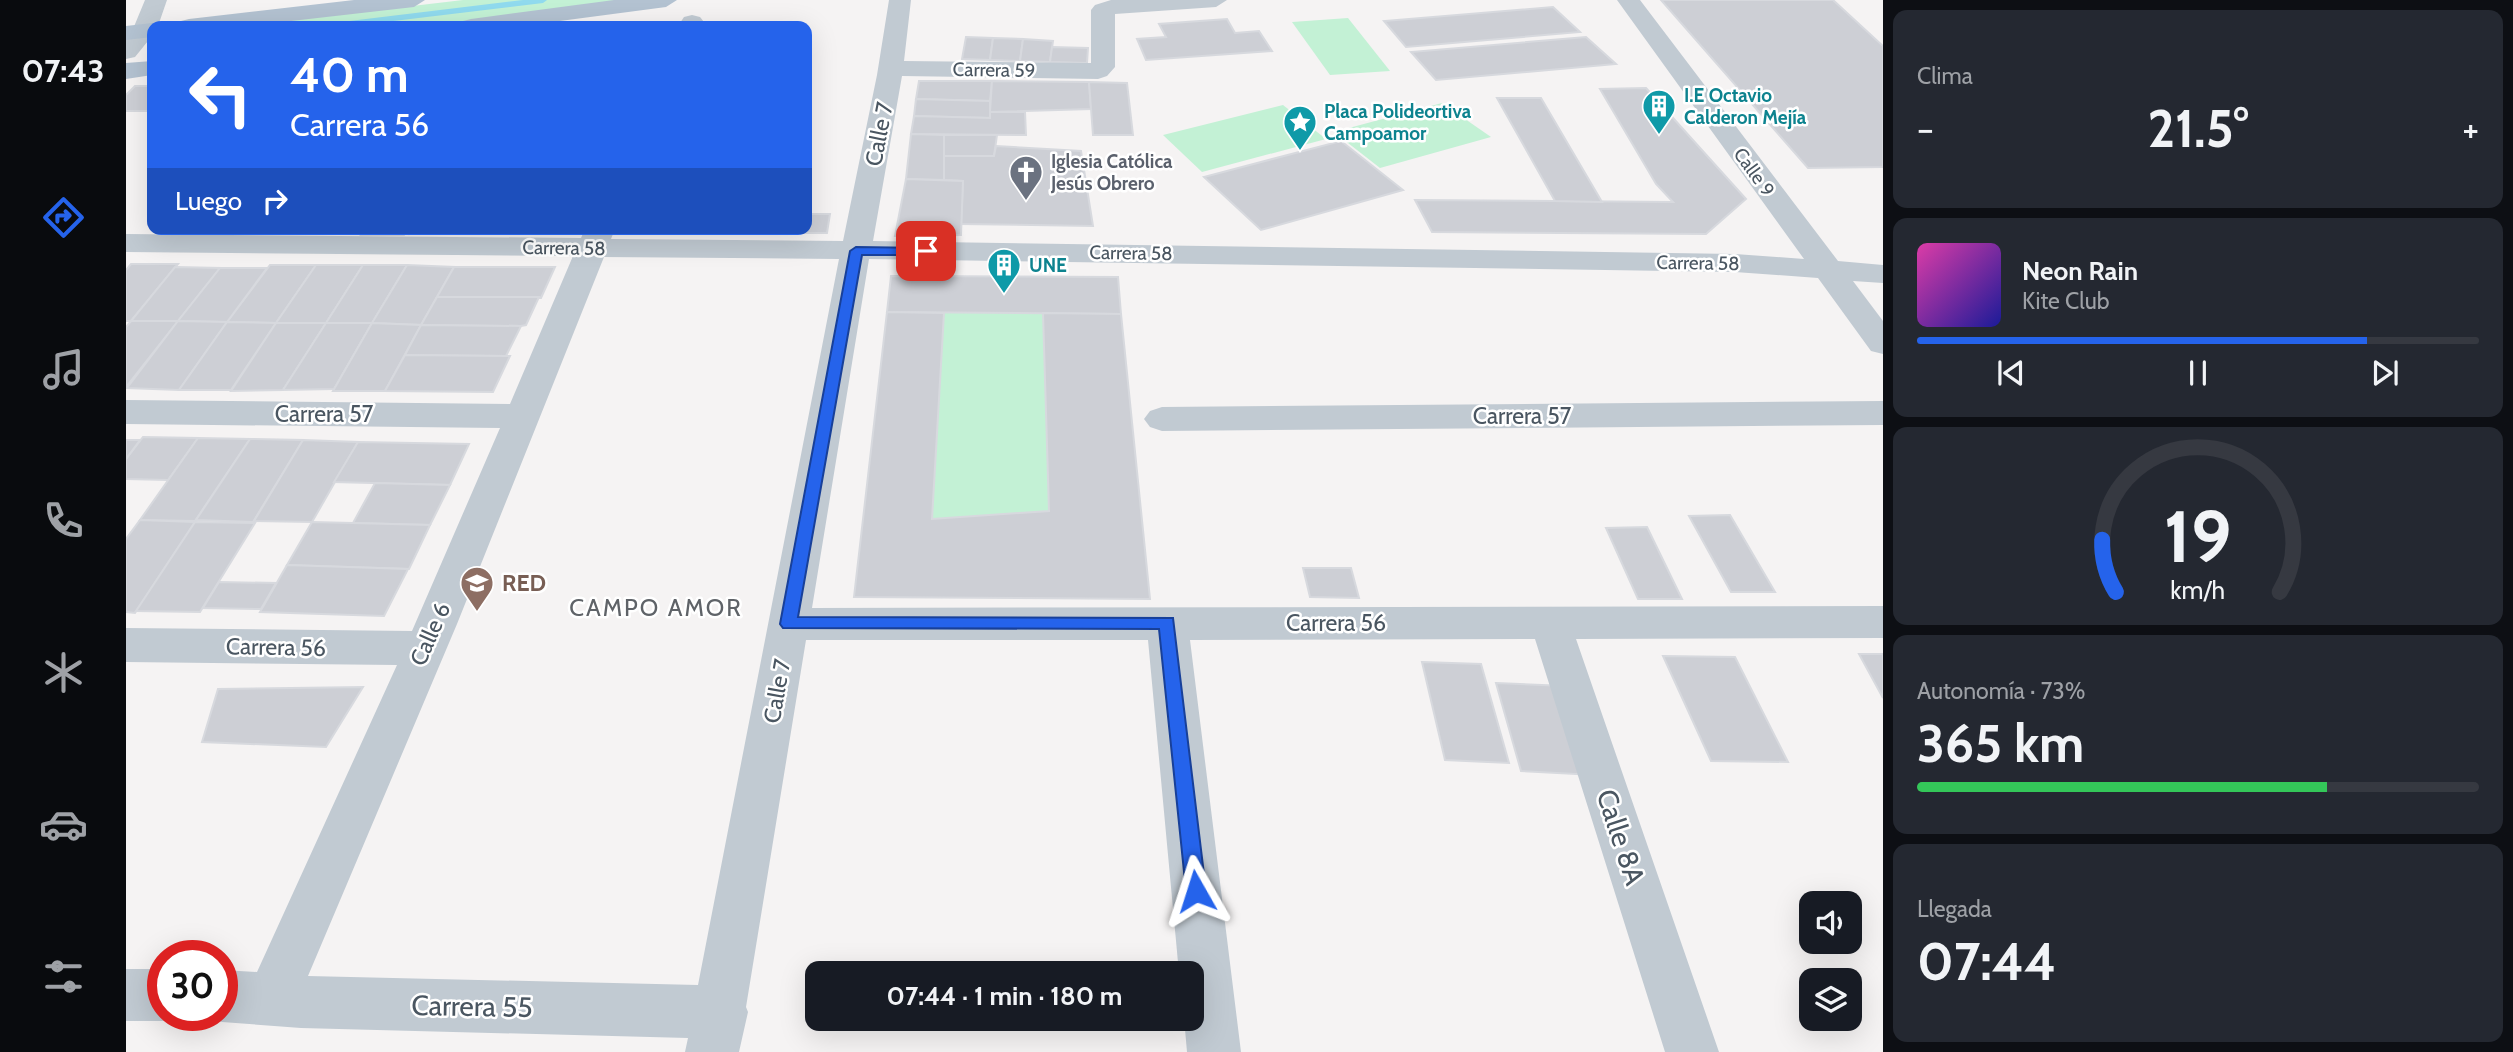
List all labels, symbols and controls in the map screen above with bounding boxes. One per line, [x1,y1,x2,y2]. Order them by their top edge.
text: 40 m [290,45,409,104]
icon: left [175,49,266,140]
text: 07:43 [21,51,105,90]
street label: Carrera 59 [952,58,1036,82]
text: Clima [1917,62,1973,90]
place label: I.E Octavio Calderon Mejía [1684,84,1807,129]
building icon: I.E Octavio Calderon Mejía [1640,87,1678,136]
text: 21.5° [2147,97,2249,160]
street label: Calle 7 [859,99,899,168]
place label: Placa Polideortiva Campoamor [1324,100,1472,145]
place icon: Placa Polideortiva Campoamor [1281,103,1319,152]
text: Carrera 56 [290,105,429,144]
text: − [1917,105,1934,152]
text: + [2462,105,2479,152]
street label: Calle 9 [1729,143,1779,201]
place label: Iglesia Católica Jesús Obrero [1050,150,1173,195]
church icon: Iglesia Católica Jesús Obrero [1007,153,1045,202]
icon: right [256,182,294,220]
text: Luego [175,185,242,217]
icon: directions [39,193,88,242]
pin [896,221,956,281]
icon: arrive [907,232,945,270]
street label: Carrera 58 [522,236,606,260]
street label: Carrera 58 [1089,241,1173,265]
building icon: UNE [985,246,1023,295]
street label: Carrera 58 [1656,251,1740,275]
place label: UNE [1029,254,1067,277]
text: Neon Rain [2022,255,2138,287]
text: Kite Club [2022,287,2109,315]
icon: music [39,345,88,394]
icon: previous [1992,354,2030,392]
icon: pause [2179,354,2217,392]
icon: next [2366,354,2404,392]
street label: Carrera 57 [275,400,374,428]
street label: Carrera 57 [1473,402,1572,430]
text: 19 [2164,492,2232,580]
icon: phone [39,496,88,545]
school or university icon: RED [458,564,496,613]
place label: RED [502,569,546,597]
text: km/h [2171,575,2225,605]
district label: CAMPO AMOR [569,593,743,622]
street label: Calle 6 [404,598,456,670]
street label: Carrera 56 [1286,609,1386,637]
street label: Carrera 56 [226,632,326,662]
icon: climate [39,648,88,697]
street label: Calle 7 [758,656,796,725]
text: Autonomía · 73% [1917,677,2085,705]
text: 365 km [1917,712,2084,775]
street label: Calle 8A [1590,785,1653,890]
icon: car [39,800,88,849]
position arrow [1159,854,1233,928]
map controls [1799,891,1862,1031]
button: sound [1799,891,1862,954]
text: Llegada [1917,895,1992,923]
text: 07:44 [1917,930,2056,993]
speed limit sign: 30 [147,940,238,1031]
icon: filters [39,952,88,1001]
button: layers [1799,968,1862,1031]
text: 07:44 · 1 min · 180 m [887,980,1122,1012]
street label: Carrera 55 [411,988,533,1024]

